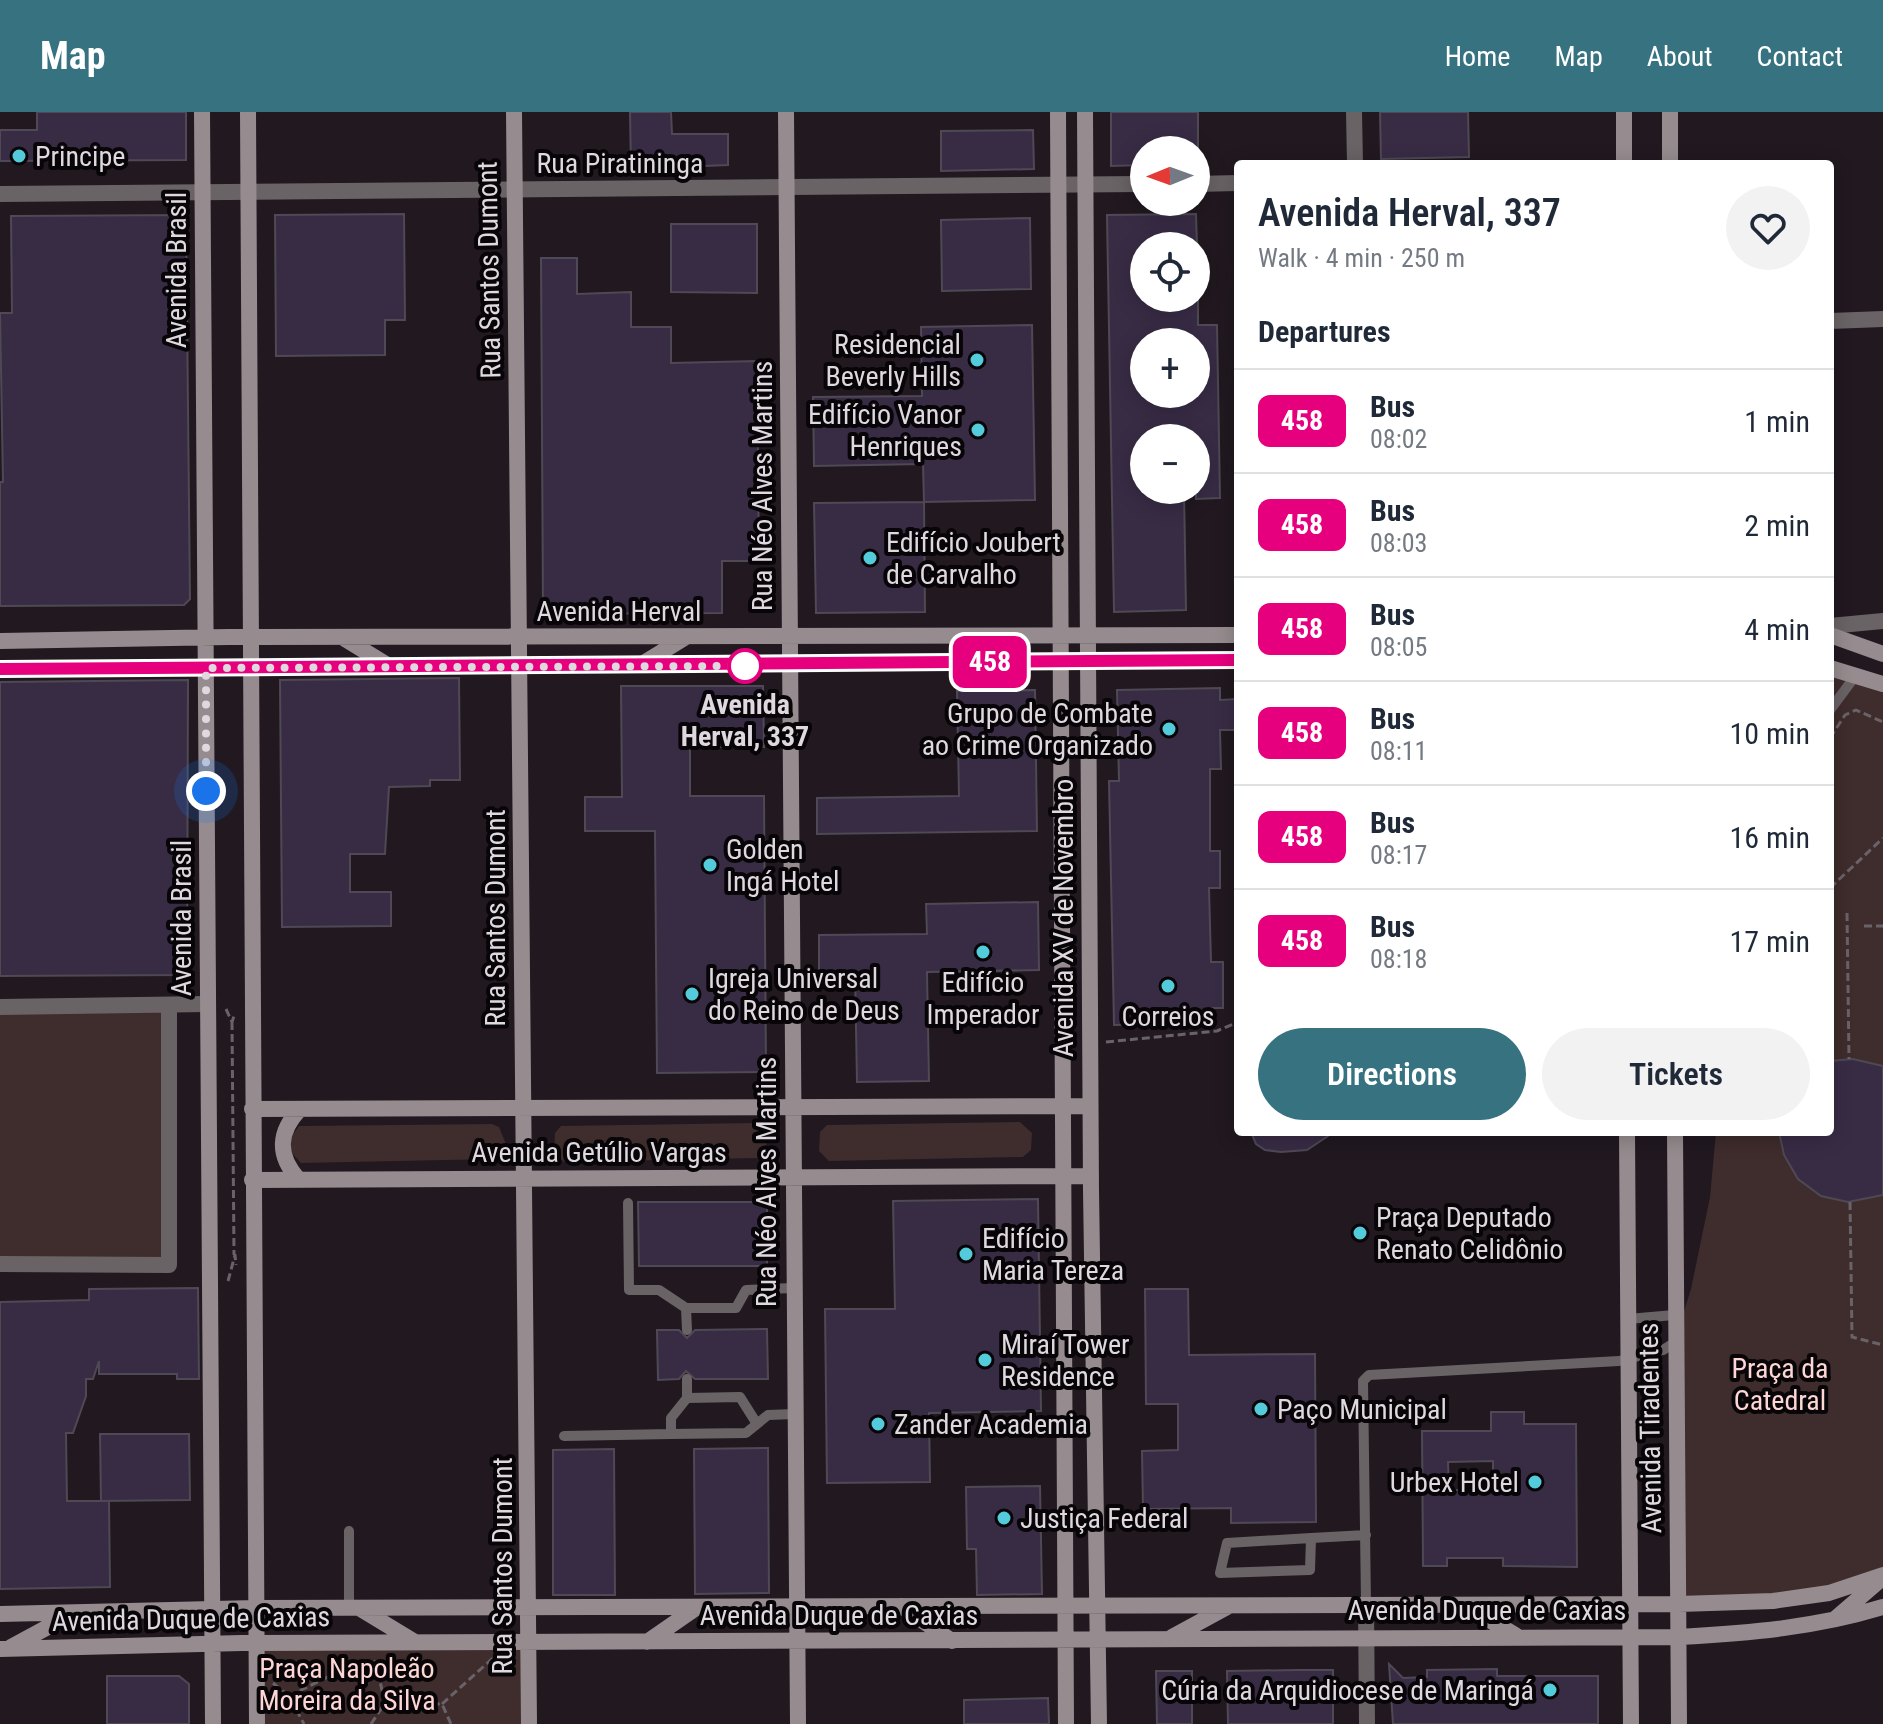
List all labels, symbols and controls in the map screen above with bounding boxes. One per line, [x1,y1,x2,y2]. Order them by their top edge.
text: Map [40,34,106,78]
text: Home [1445,40,1510,73]
text: Map [1554,40,1603,73]
text: About [1647,40,1713,73]
text: Contact [1757,40,1843,73]
north arrow [1130,136,1210,216]
map controls [1130,136,1210,504]
place label: Principe [35,140,125,173]
marker: Principe [10,147,28,165]
street label: Rua Piratininga [536,147,704,180]
street label: Rua Santos Dumont [471,161,507,379]
button: heart [1726,186,1810,270]
text: Avenida Herval, 337 [1258,191,1561,235]
street label: Avenida Brasil [160,192,193,348]
button: locate [1130,232,1210,312]
text: Walk · 4 min · 250 m [1258,243,1465,273]
text: Departures [1258,314,1391,349]
place label: Residencial Beverly Hills [825,328,961,393]
button: + [1130,328,1210,408]
marker: Residencial Beverly Hills [968,351,986,369]
street label: Rua Néo Alves Martins [746,361,779,611]
text: Bus [1370,389,1415,424]
place label: Edifício Vanor Henriques [808,398,962,463]
text: 458 [1281,404,1323,437]
text: 1 min [1744,404,1810,439]
marker: Edifício Vanor Henriques [969,421,987,439]
button: − [1130,424,1210,504]
text: 08:02 [1370,424,1427,454]
text: Bus [1370,493,1415,528]
text: 458 [1281,508,1323,541]
text: 2 min [1744,508,1810,543]
place label: Edifício Joubert de Carvalho [886,526,1061,591]
text: 08:03 [1370,528,1427,558]
marker: Edifício Joubert de Carvalho [861,549,879,567]
street label: Avenida Herval [537,595,701,628]
text: Bus [1370,597,1415,632]
text: 458 [1281,612,1323,645]
text: 4 min [1744,612,1810,647]
text: 08:05 [1370,632,1427,662]
line badge: 458 [944,636,1036,688]
text: 458 [969,645,1011,678]
marker: Avenida Herval, 337 [728,649,762,683]
place label: Avenida Herval, 337 [681,688,809,753]
place label: Grupo de Combate ao Crime Organizado [922,697,1153,762]
text: Bus [1370,701,1415,736]
text: 458 [1281,716,1323,749]
text: 10 min [1729,716,1810,751]
marker: Grupo de Combate ao Crime Organizado [1160,720,1178,738]
text: 08:11 [1370,736,1427,766]
your location [186,771,226,811]
street label: Avenida XV de Novembro [1047,779,1080,1057]
text: Bus [1370,805,1415,840]
street label: Rua Santos Dumont [479,809,512,1027]
text: 458 [1281,820,1323,853]
text: 16 min [1729,820,1810,855]
place label: Golden Ingá Hotel [726,833,839,898]
street label: Avenida Brasil [165,840,198,996]
text: 08:17 [1370,840,1427,870]
marker: Golden Ingá Hotel [701,856,719,874]
text: Bus [1370,909,1415,944]
text: 458 [1281,924,1323,957]
text: 17 min [1729,924,1810,959]
marker: Edifício Imperador [974,943,992,961]
text: 08:18 [1370,944,1427,974]
place label: Igreja Universal do Reino de Deus [708,962,900,1027]
place label: Edifício Imperador [927,966,1039,1031]
marker: Correios [1159,977,1177,995]
marker: Igreja Universal do Reino de Deus [683,985,701,1003]
place label: Correios [1121,1000,1215,1033]
button: Directions [1258,1028,1526,1120]
button: Tickets [1542,1028,1810,1120]
street label: Rua Néo Alves Martins [750,1057,783,1307]
street label: Avenida Getúlio Vargas [471,1136,727,1169]
place label: Praça Deputado Renato Celidônio [1376,1201,1563,1266]
place label: Edifício Maria Tereza [982,1222,1124,1287]
marker: Praça Deputado Renato Celidônio [1351,1224,1369,1242]
marker: Edifício Maria Tereza [957,1245,975,1263]
street label: Avenida Tiradentes [1632,1322,1668,1534]
place label: Miraí Tower Residence [1001,1328,1130,1393]
marker: Miraí Tower Residence [976,1351,994,1369]
park label: Praça da Catedral [1732,1352,1829,1417]
place label: Paço Municipal [1277,1393,1447,1426]
marker: Paço Municipal [1252,1400,1270,1418]
place label: Zander Academia [894,1408,1088,1441]
marker: Zander Academia [869,1415,887,1433]
street label: Rua Santos Dumont [486,1457,519,1675]
place label: Urbex Hotel [1390,1466,1519,1499]
marker: Urbex Hotel [1526,1473,1544,1491]
place label: Justiça Federal [1020,1502,1188,1535]
marker: Justiça Federal [995,1509,1013,1527]
street label: Avenida Duque de Caxias [1348,1594,1626,1627]
street label: Avenida Duque de Caxias [700,1599,978,1632]
street label: Avenida Duque de Caxias [52,1600,330,1638]
park label: Praça Napoleão Moreira da Silva [258,1652,436,1717]
place label: Cúria da Arquidiocese de Maringá [1161,1674,1534,1707]
marker: Cúria da Arquidiocese de Maringá [1541,1681,1559,1699]

